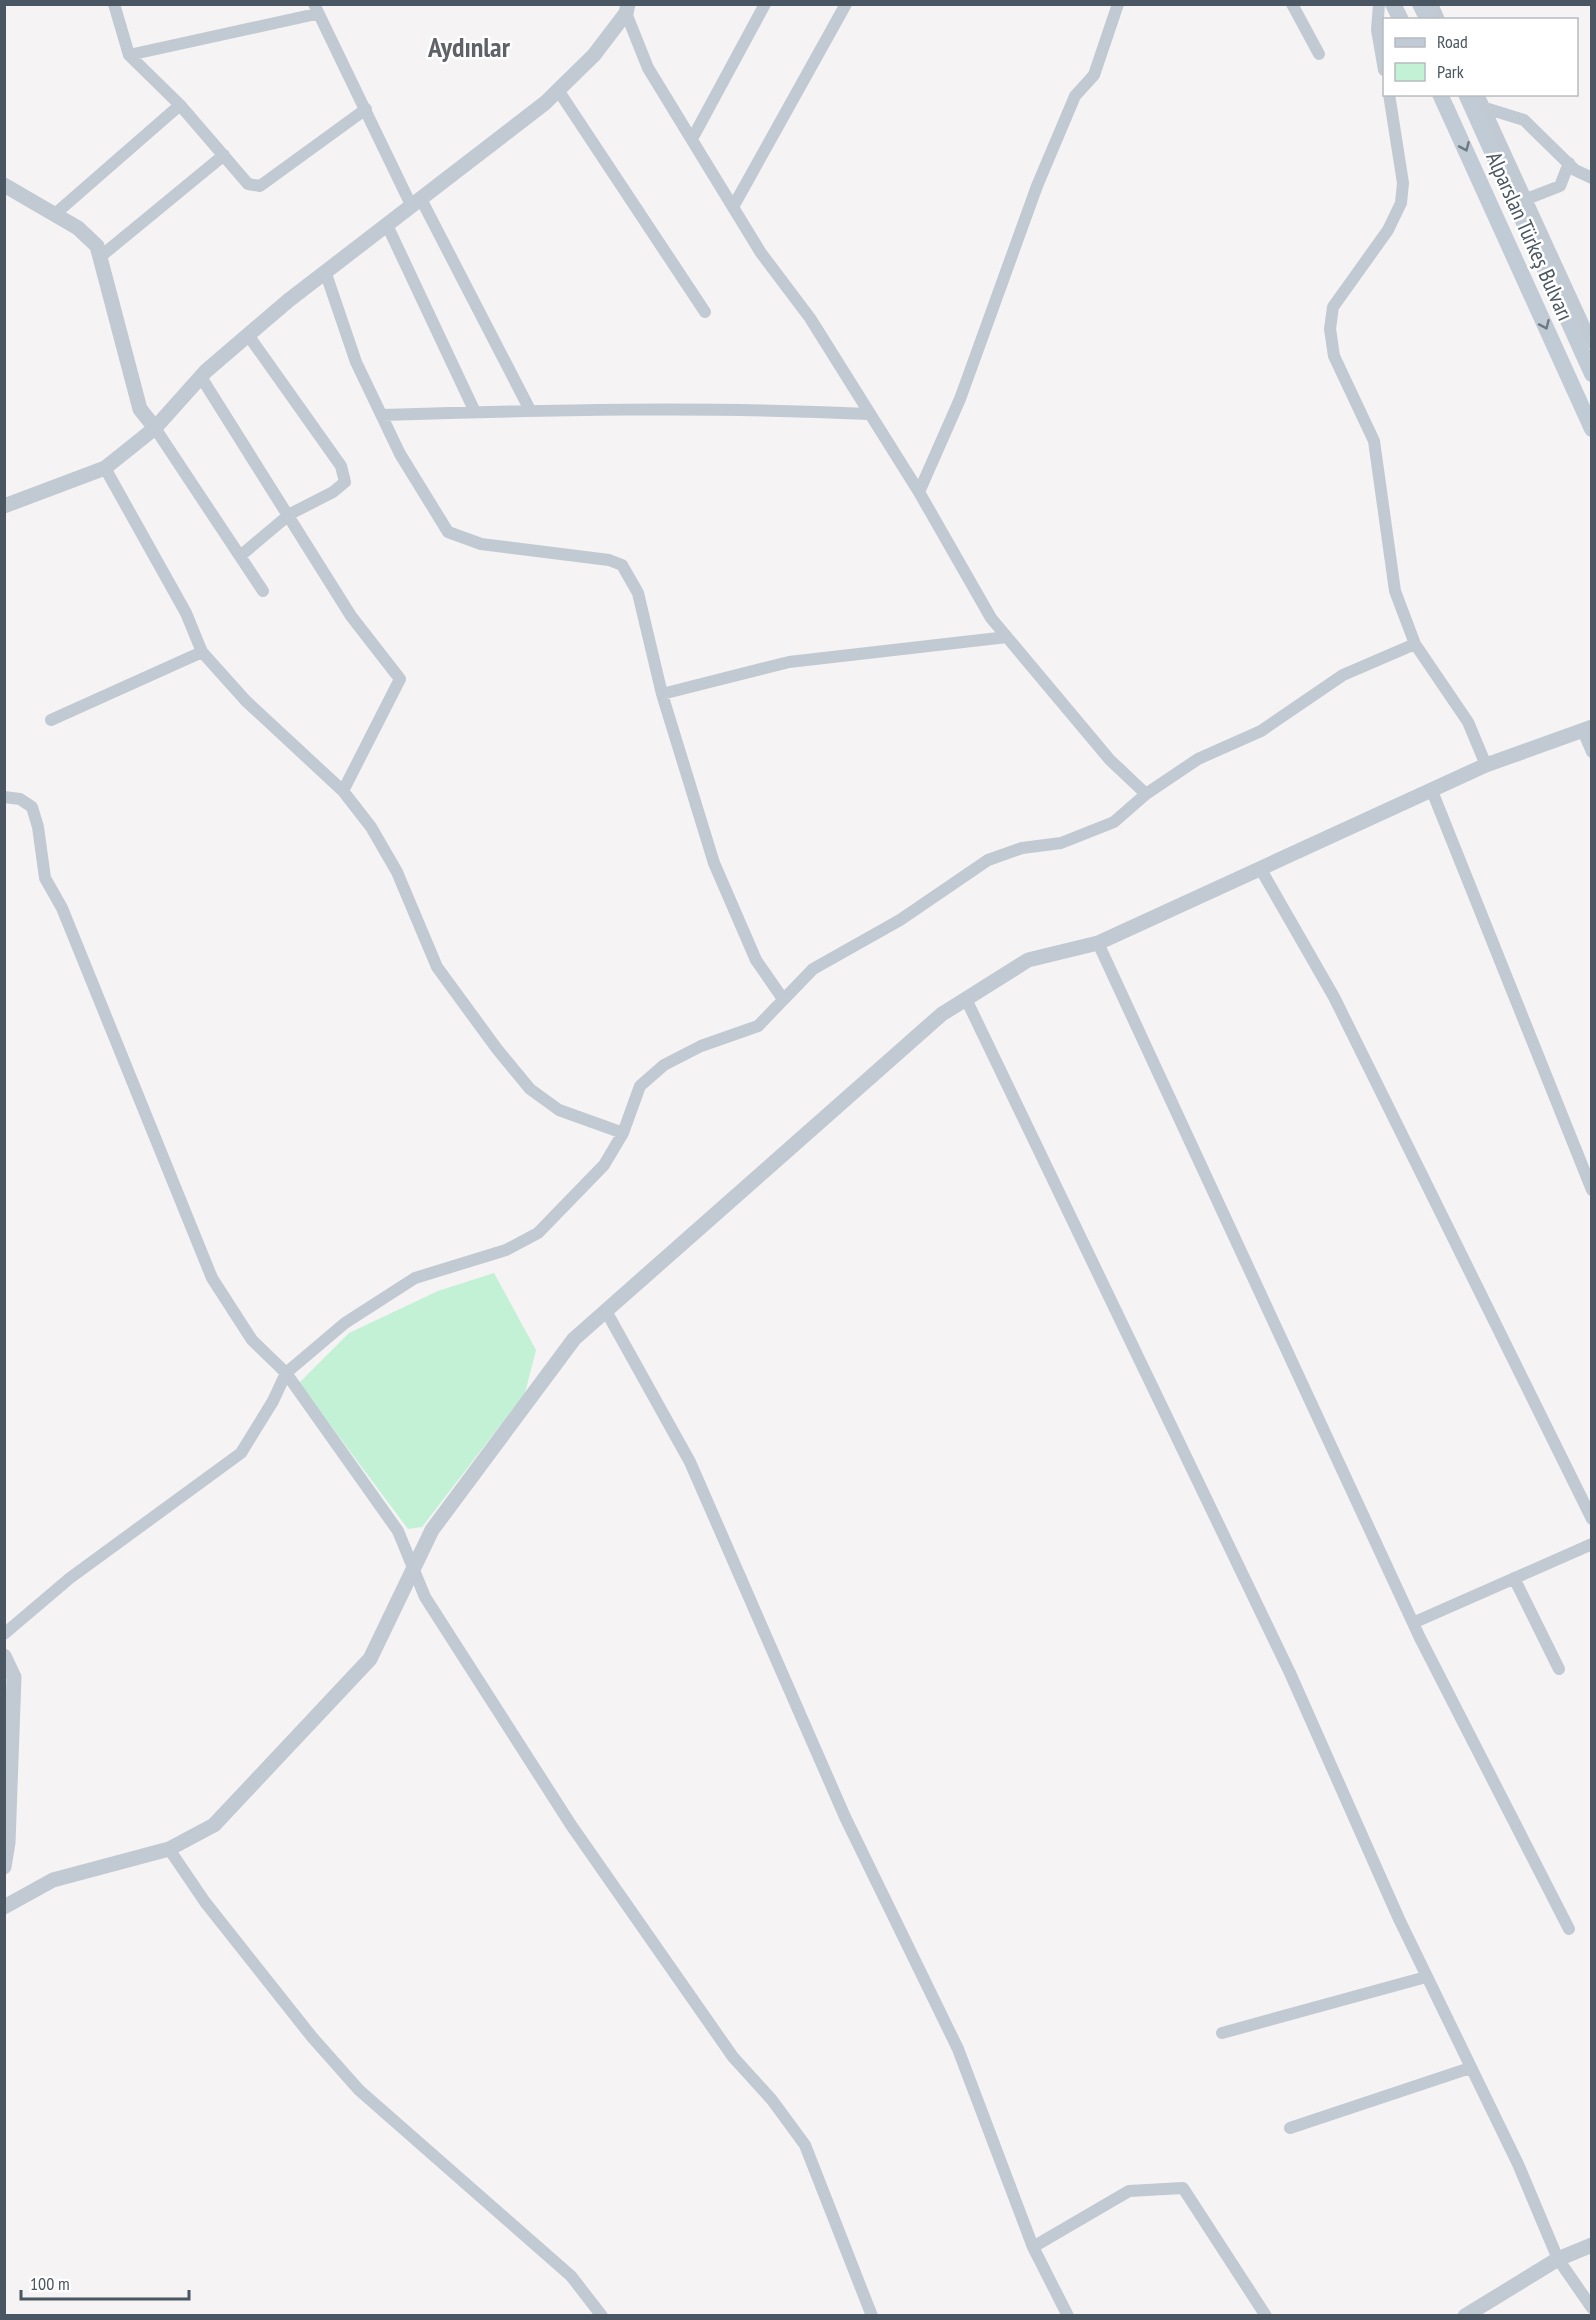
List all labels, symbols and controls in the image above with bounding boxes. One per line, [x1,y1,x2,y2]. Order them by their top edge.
legend [1383,18,1578,96]
district label: Aydınlar [427,28,511,65]
text: Road [1437,30,1468,53]
text: Park [1437,60,1464,83]
one-way arrow [1458,141,1470,152]
street label: Alparslan Türkeş Bulvarı [1480,147,1580,325]
one-way arrow [1538,319,1550,330]
scale bar [21,2263,189,2301]
text: 100 m [30,2272,70,2295]

